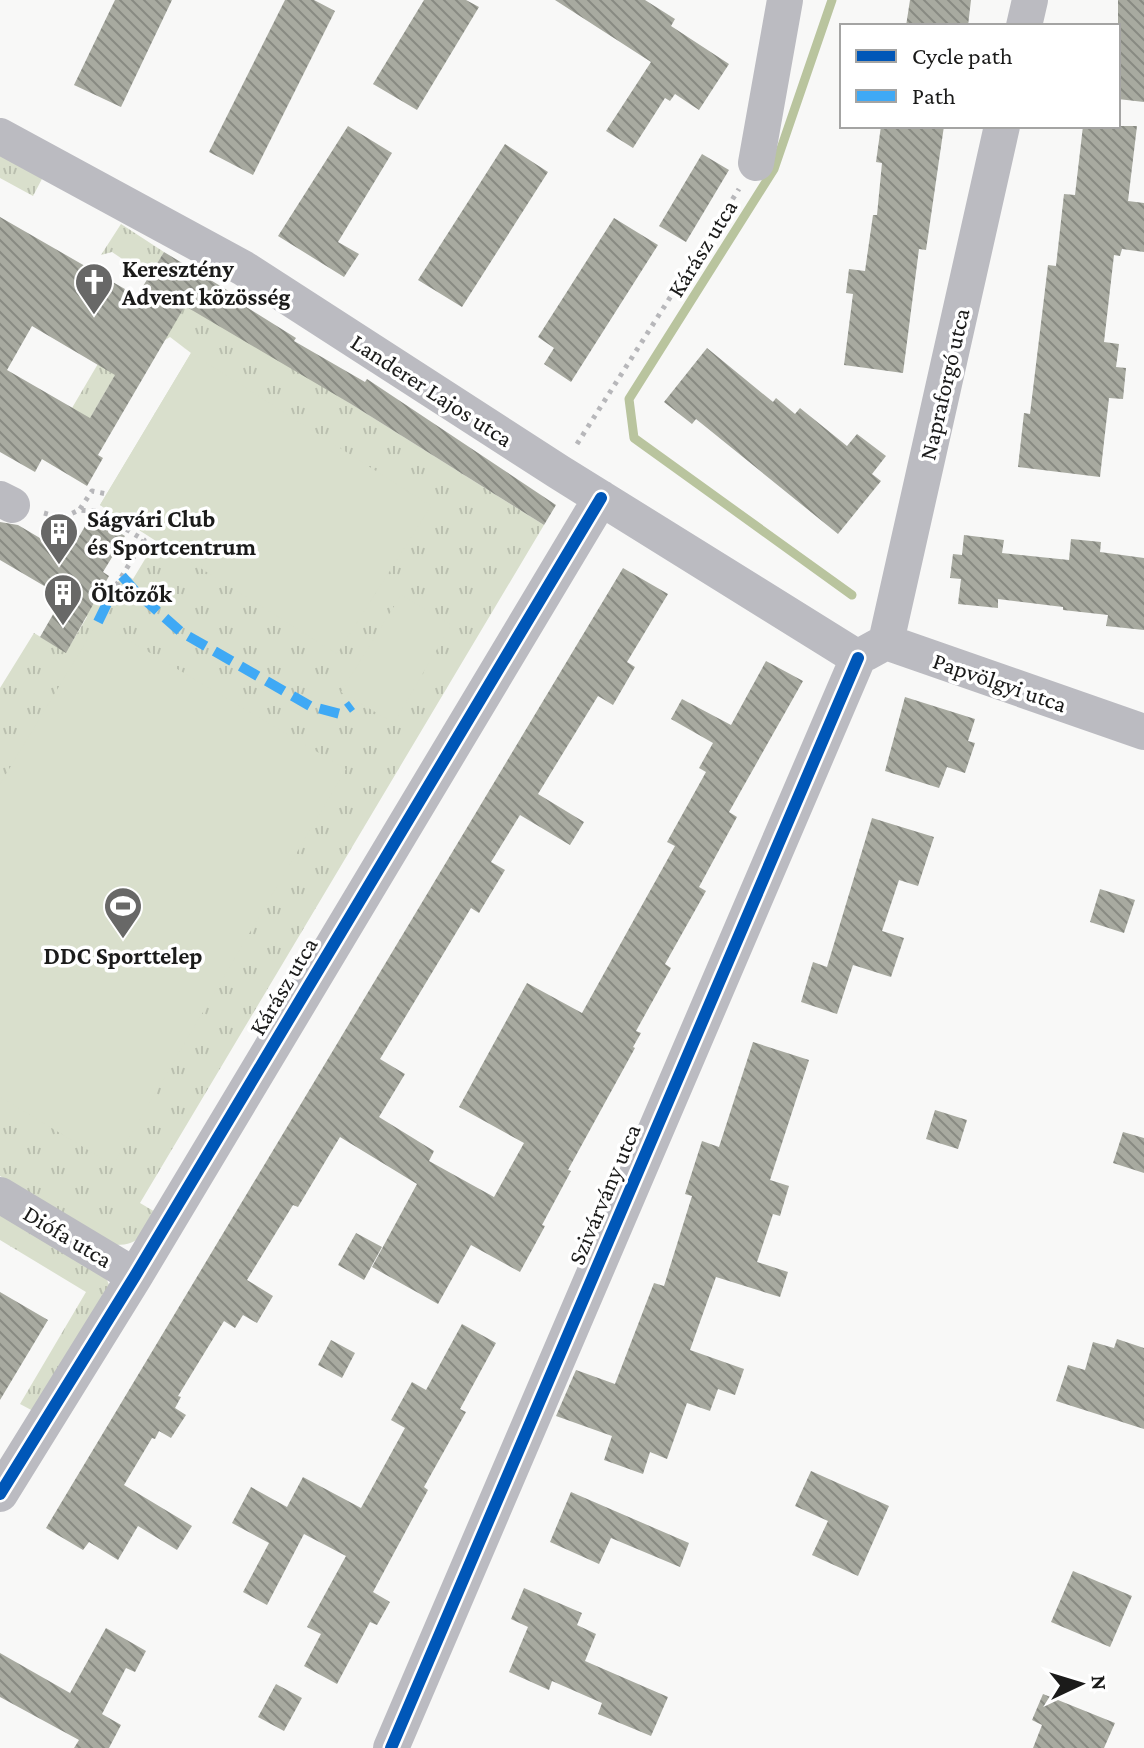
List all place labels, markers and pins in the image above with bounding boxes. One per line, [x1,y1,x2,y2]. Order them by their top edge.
place label: Keresztény Advent közösség [121,255,290,310]
church icon: Keresztény Advent közösség [73,261,115,316]
place label: Ságvári Club és Sportcentrum [87,505,257,560]
building icon: Ságvári Club és Sportcentrum [38,511,80,566]
building icon: Öltözők [42,572,84,627]
place label: Öltözők [91,580,173,607]
sports icon: DDC Sporttelep [102,885,144,940]
place label: DDC Sporttelep [43,942,203,969]

